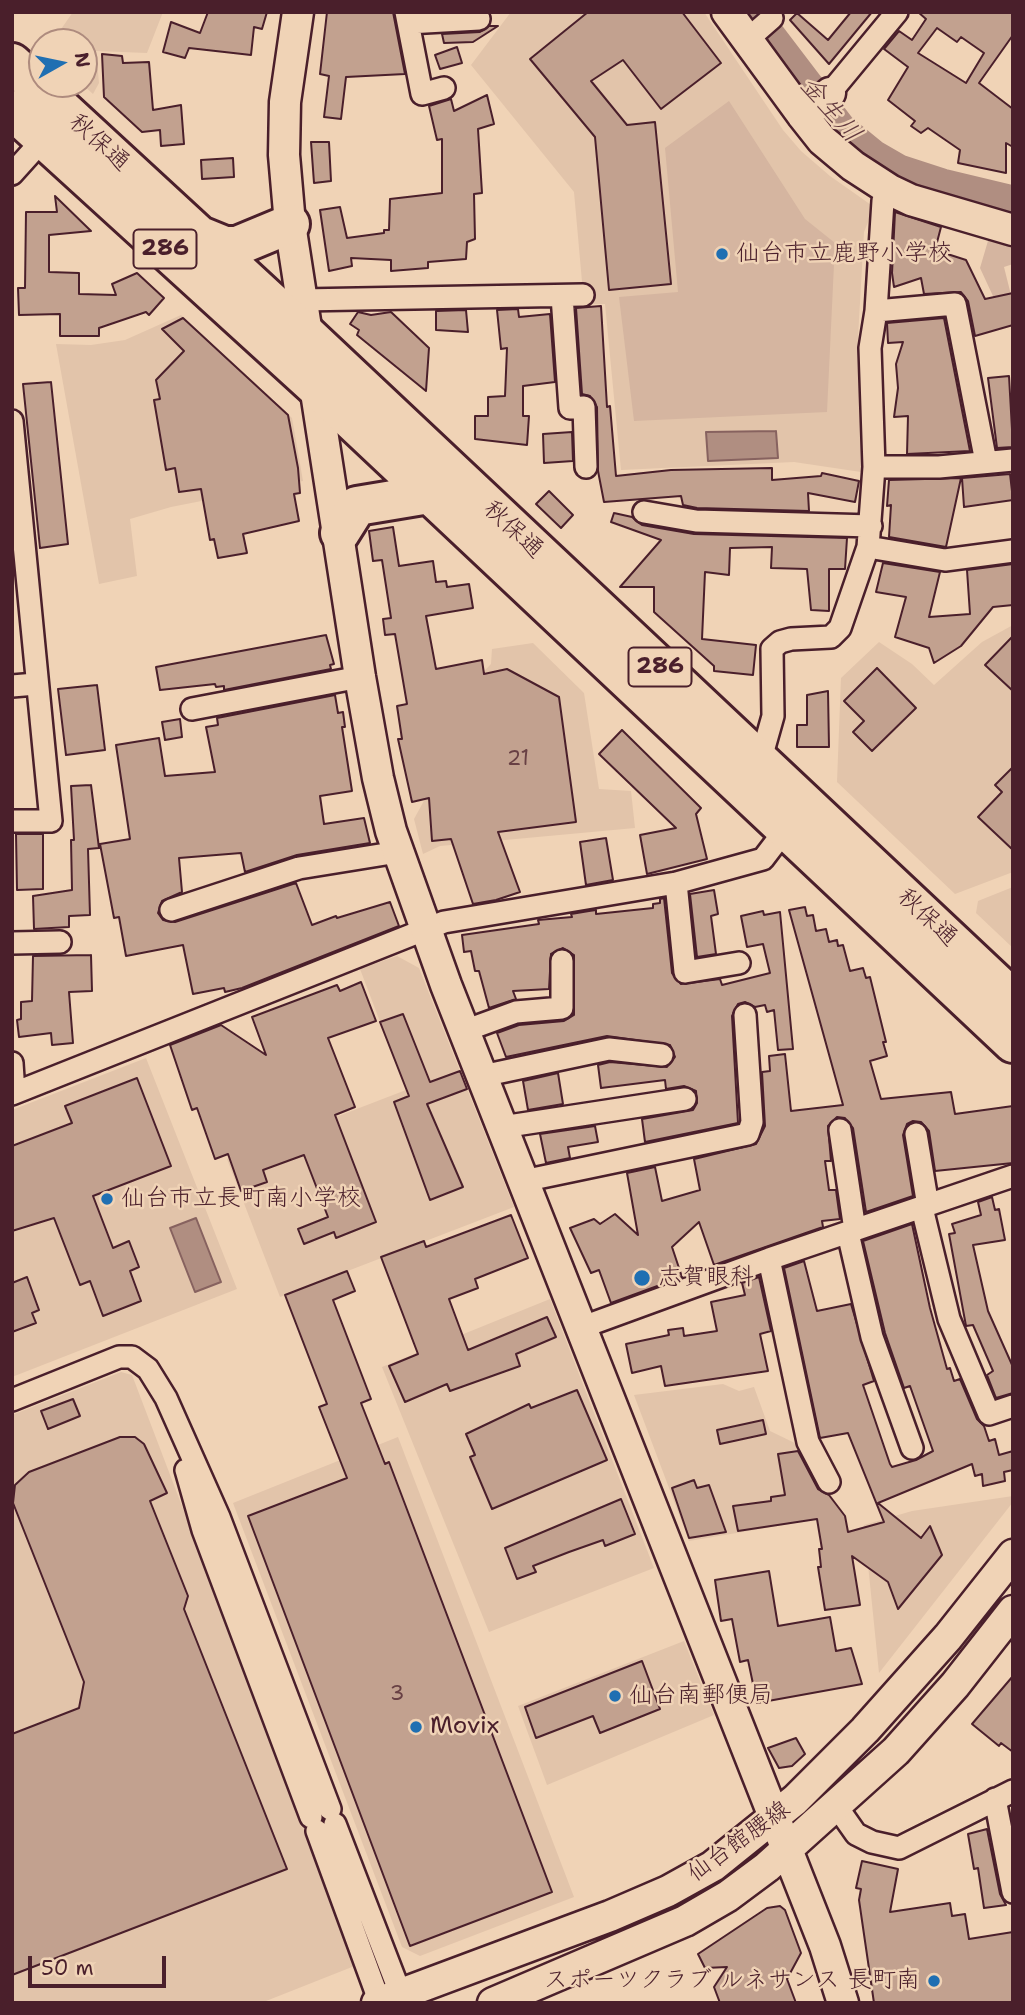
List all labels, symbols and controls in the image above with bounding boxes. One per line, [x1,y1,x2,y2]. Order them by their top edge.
north arrow [28,28,98,98]
text: N [69,51,96,69]
water label: 金生川 [793,70,867,150]
street label: 秋保通 [63,108,135,178]
road number: 286 [134,230,196,268]
place label: 仙台市立鹿野小学校 [736,240,952,268]
marker: 仙台市立鹿野小学校 [714,246,730,262]
street label: 秋保通 [477,495,549,565]
road number: 286 [628,648,692,687]
house number: 21 [507,747,529,773]
street label: 秋保通 [891,883,963,953]
place label: 仙台市立長町南小学校 [121,1185,361,1213]
marker: 仙台市立長町南小学校 [99,1191,115,1207]
place label: 志賀眼科 [658,1264,754,1292]
marker: 志賀眼科 [632,1268,652,1288]
house number: 3 [390,1682,404,1708]
place label: 仙台南郵便局 [629,1682,773,1710]
marker: 仙台南郵便局 [607,1688,623,1704]
place label: Movix [430,1713,499,1741]
marker: Movix [408,1719,424,1735]
street label: 仙台館腰線 [682,1795,796,1889]
scale bar [32,1941,170,1985]
text: 50 m [41,1954,94,1982]
place label: スポーツクラブ ルネサンス 長町南 [544,1967,920,1995]
marker: スポーツクラブ ルネサンス 長町南 [926,1973,942,1989]

